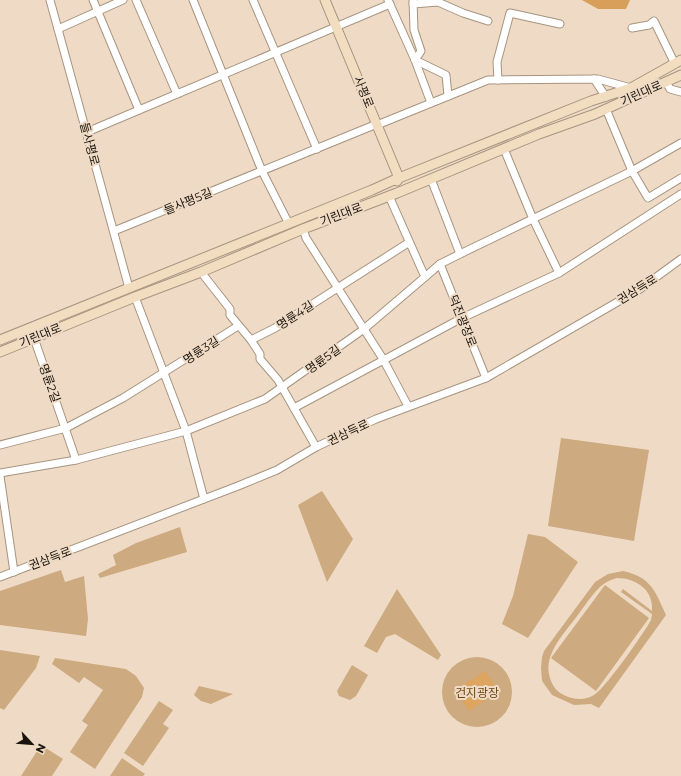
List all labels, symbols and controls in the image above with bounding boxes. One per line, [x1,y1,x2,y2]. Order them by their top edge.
street label: 사평로 [351,74,377,110]
street label: 기린대로 [618,77,664,109]
street label: 들사평로 [77,121,103,167]
street label: 들사평5길 [162,185,214,217]
street label: 기린대로 [318,199,364,229]
street label: 권삼득로 [614,271,660,307]
street label: 덕진광장로 [446,293,480,349]
street label: 명륜4길 [274,298,316,332]
street label: 기린대로 [17,320,63,350]
street label: 명륜3길 [180,333,222,367]
street label: 명륜5길 [302,341,344,377]
street label: 명륜2길 [36,362,64,404]
street label: 권삼득로 [325,416,371,448]
street label: 권삼득로 [27,543,73,573]
park label: 건지광장 [455,685,499,700]
north arrow [12,724,52,764]
text: N [33,741,49,755]

